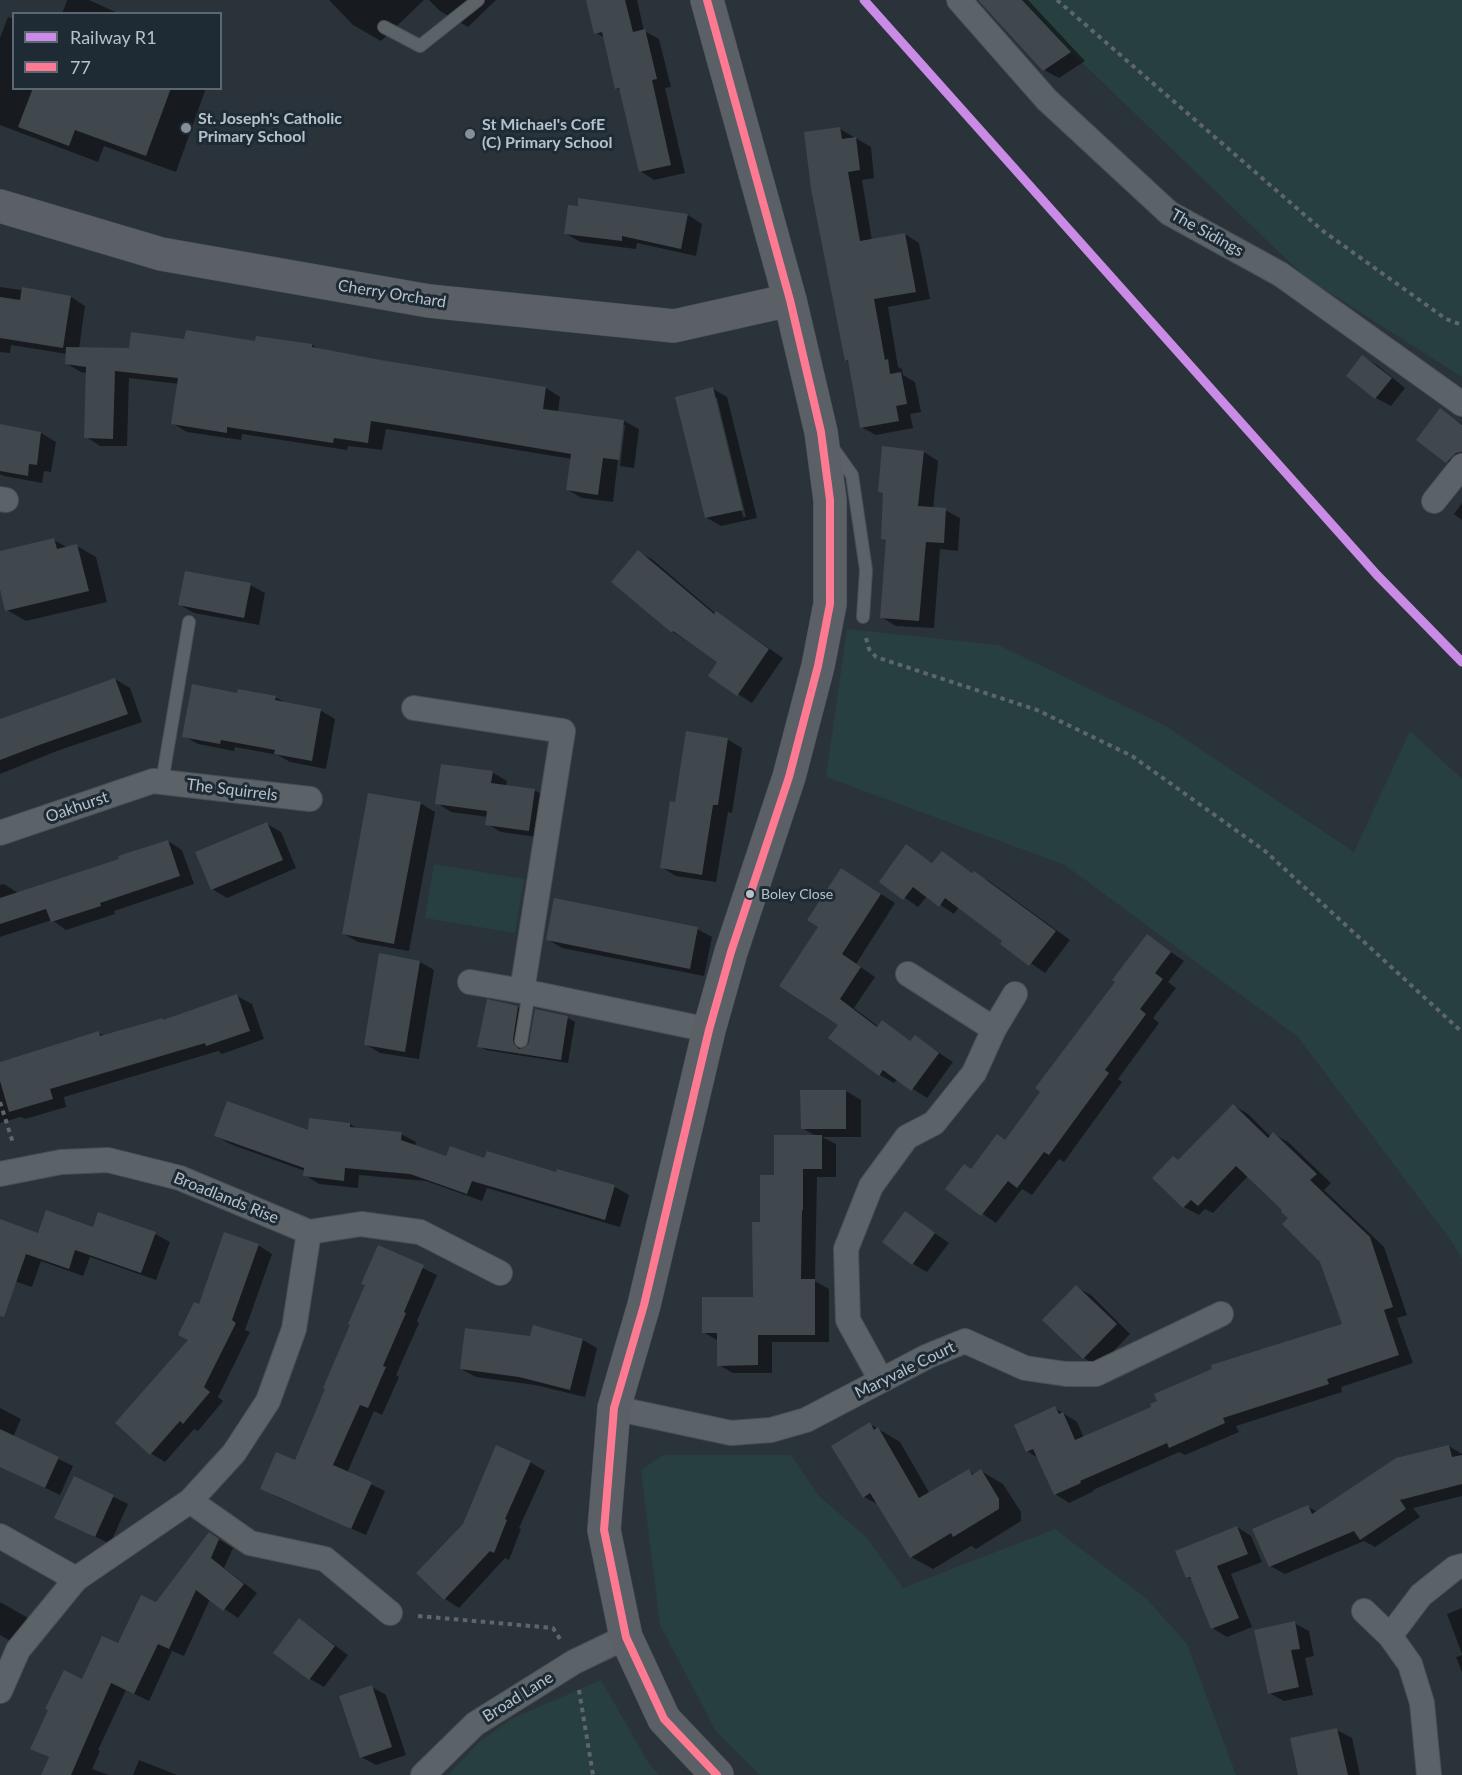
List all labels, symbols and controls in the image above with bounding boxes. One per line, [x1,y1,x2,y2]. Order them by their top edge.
legend [12,12,222,90]
text: Railway R1 [70,26,157,48]
text: 77 [70,56,91,78]
place label: St. Joseph's Catholic Primary School [198,109,342,147]
place label: St Michael's CofE (C) Primary School [482,115,612,153]
marker: St. Joseph's Catholic Primary School [179,121,193,135]
marker: St Michael's CofE (C) Primary School [463,127,477,141]
street label: The Sidings [1167,205,1247,261]
street label: Cherry Orchard [337,276,447,312]
street label: The Squirrels [185,775,279,805]
street label: Oakhurst [43,787,111,827]
place label: Boley Close [761,886,833,902]
marker: Boley Close [744,888,756,900]
street label: Broadlands Rise [171,1168,281,1228]
street label: Maryvale Court [852,1337,958,1403]
street label: Broad Lane [479,1668,557,1726]

